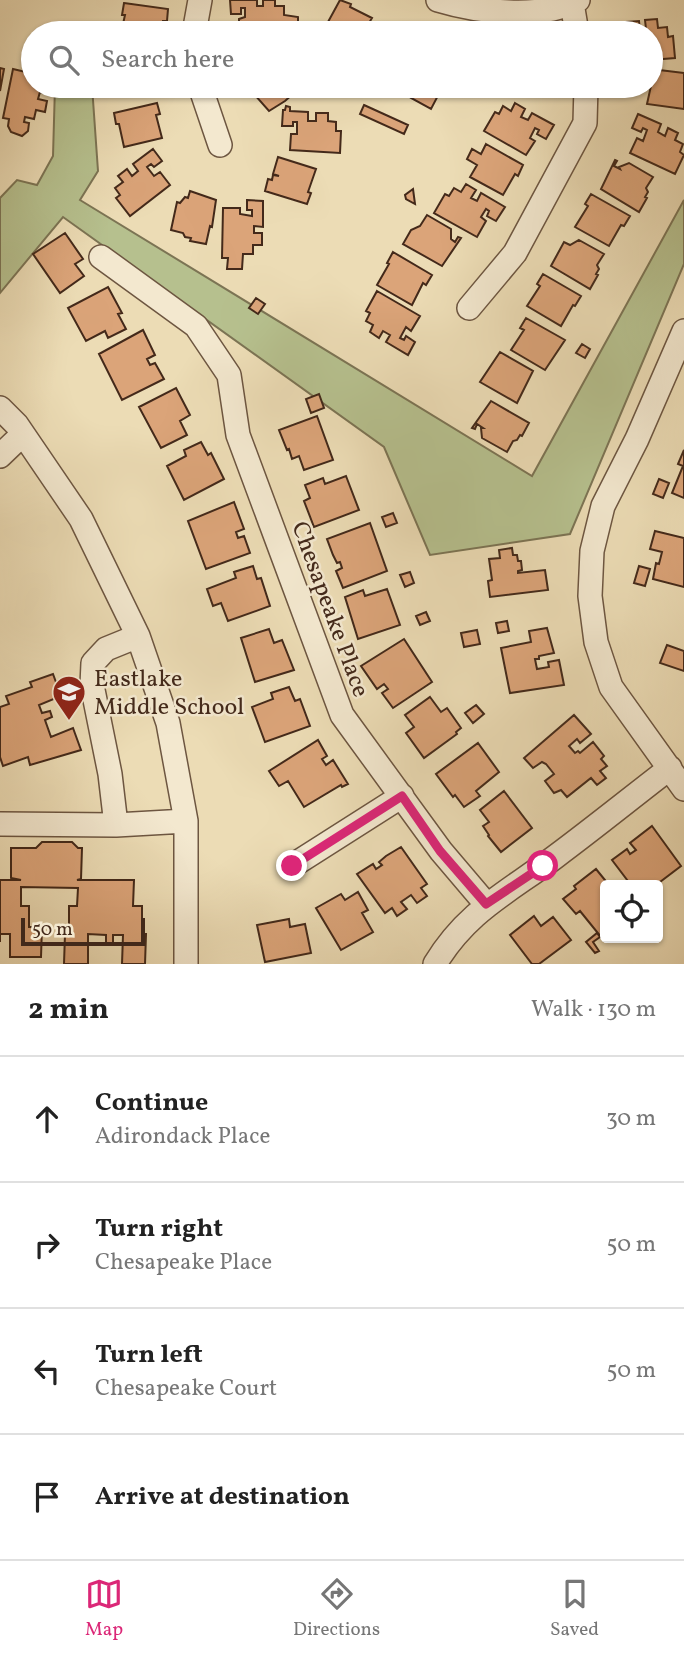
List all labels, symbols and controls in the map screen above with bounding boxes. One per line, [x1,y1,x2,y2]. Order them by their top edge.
search box [21,21,663,98]
icon: search [45,41,83,79]
text: Search here [101,42,234,78]
street label: Chesapeake Place [282,517,377,702]
place label: Eastlake Middle School [94,663,244,725]
school or university icon: Eastlake Middle School [50,673,88,722]
route end [276,850,307,881]
route start [527,850,558,881]
map controls [600,880,663,943]
button: locate [600,880,663,943]
scale bar [21,915,145,947]
text: 50 m [32,917,73,943]
text: 2 min [28,989,109,1031]
text: Walk · 130 m [531,994,656,1026]
text: Continue [95,1085,208,1121]
icon: ahead [28,1100,66,1138]
text: 30 m [606,1103,656,1135]
text: Adirondack Place [95,1121,270,1153]
text: Turn right [95,1211,223,1247]
icon: right [28,1226,66,1264]
text: 50 m [607,1229,656,1261]
text: Chesapeake Place [95,1247,272,1279]
text: Turn left [95,1337,203,1373]
icon: left [28,1352,66,1390]
text: 50 m [607,1355,656,1387]
text: Chesapeake Court [95,1373,277,1405]
icon: arrive [28,1478,66,1516]
text: Arrive at destination [95,1479,350,1515]
tab: Map [85,1575,123,1643]
tab: Directions [293,1575,380,1643]
tab: Saved [550,1575,599,1643]

